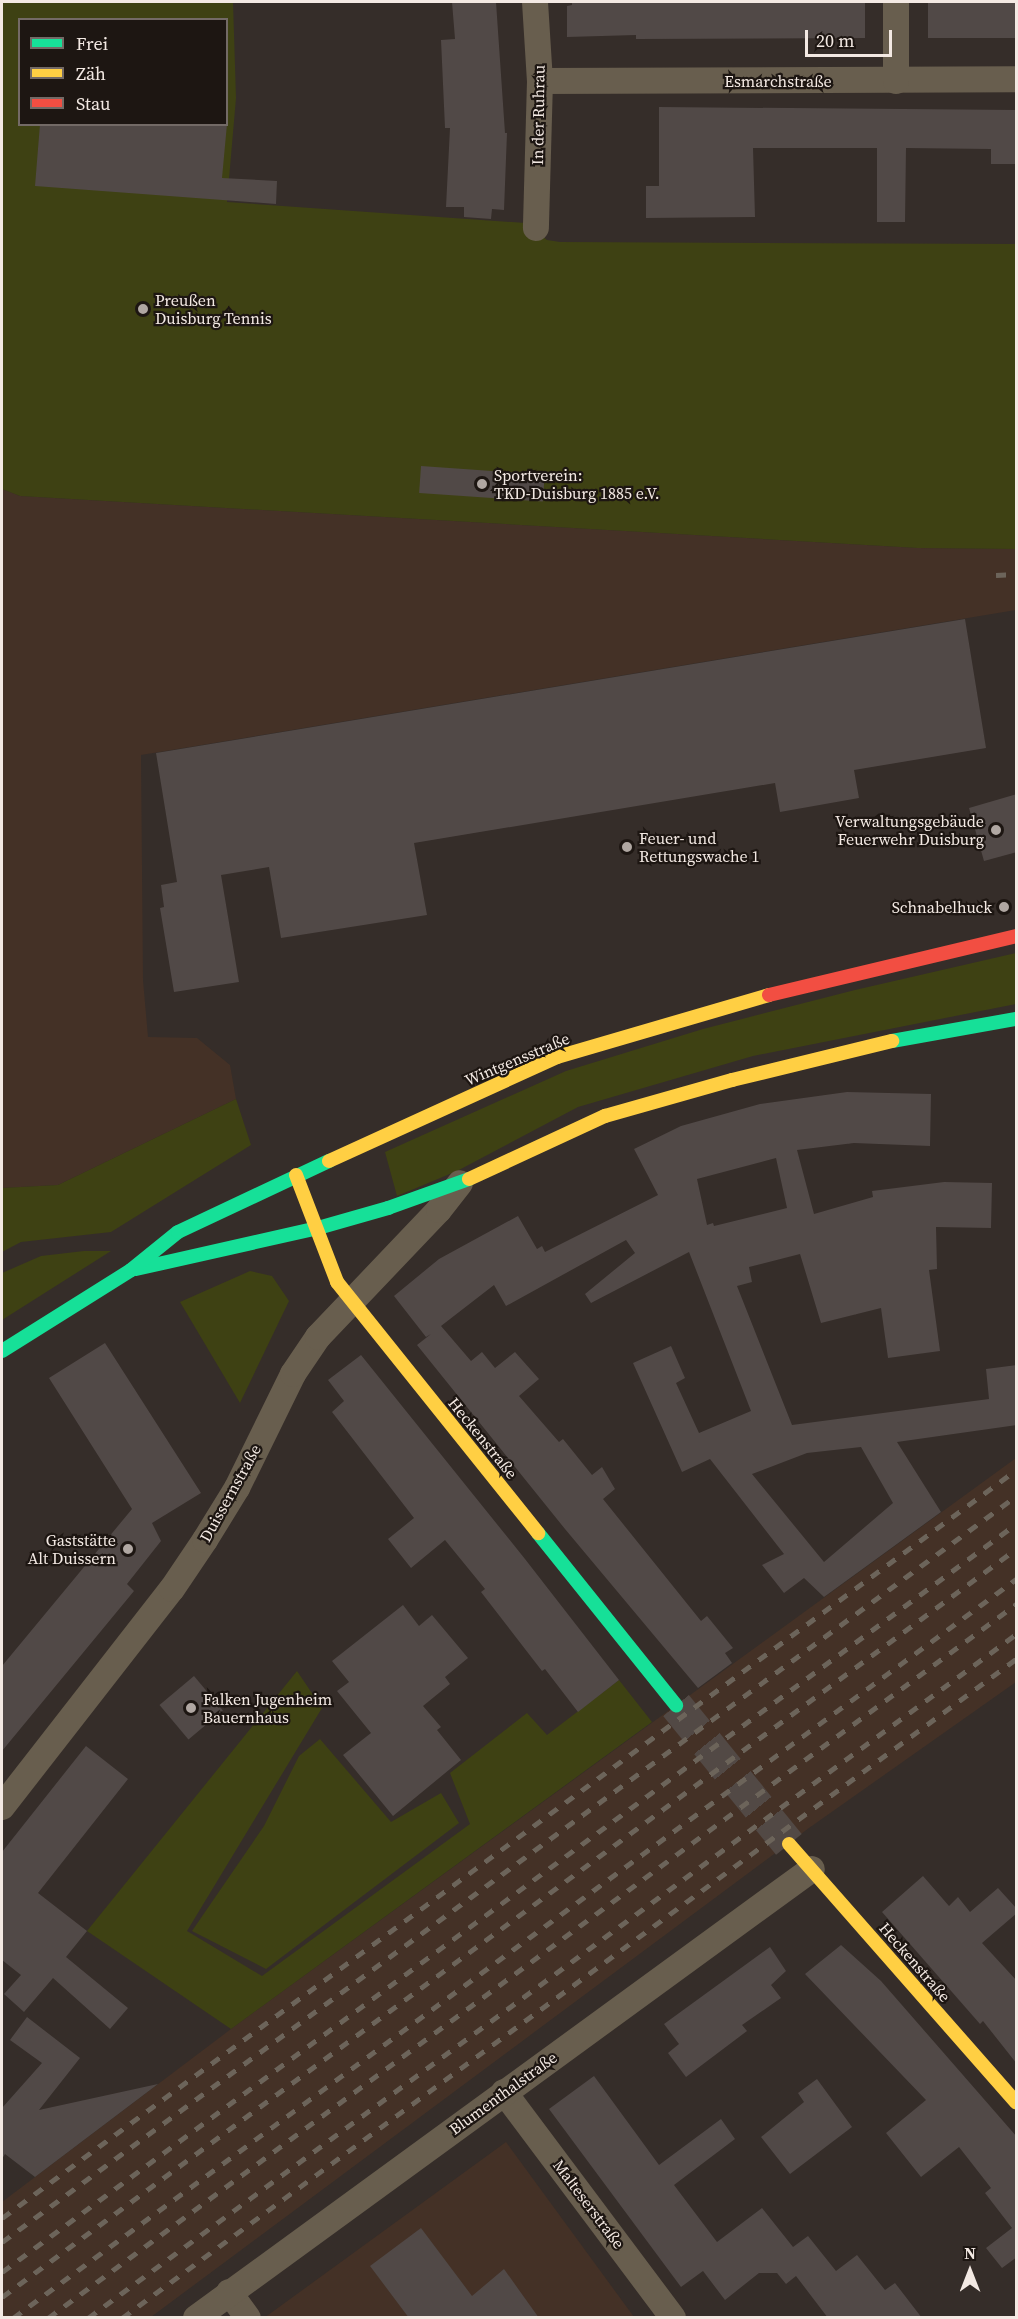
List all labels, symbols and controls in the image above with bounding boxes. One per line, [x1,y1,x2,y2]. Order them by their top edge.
legend [18,18,228,126]
scale bar [808,18,895,56]
text: 20 m [816,28,854,53]
text: Frei [76,31,108,56]
text: Zäh [76,61,106,86]
street label: In der Ruhrau [528,65,548,165]
street label: Esmarchstraße [724,71,832,91]
text: Stau [76,91,111,116]
place label: Preußen Duisburg Tennis [155,290,272,328]
marker: Preußen Duisburg Tennis [136,302,150,316]
place label: Sportverein: TKD-Duisburg 1885 e.V. [494,465,660,503]
marker: Sportverein: TKD-Duisburg 1885 e.V. [475,477,489,491]
place label: Verwaltungsgebäude Feuerwehr Duisburg [835,811,984,849]
marker: Verwaltungsgebäude Feuerwehr Duisburg [989,823,1003,837]
place label: Feuer- und Rettungswache 1 [639,828,759,866]
marker: Feuer- und Rettungswache 1 [620,840,634,854]
place label: Schnabelhuck [892,897,992,917]
marker: Schnabelhuck [997,900,1011,914]
street label: Wintgensstraße [462,1028,572,1090]
street label: Heckenstraße [444,1394,522,1482]
street label: Duissernstraße [195,1441,265,1545]
place label: Gaststätte Alt Duissern [28,1530,116,1568]
marker: Gaststätte Alt Duissern [121,1542,135,1556]
place label: Falken Jugenheim Bauernhaus [203,1689,332,1727]
marker: Falken Jugenheim Bauernhaus [184,1701,198,1715]
street label: Heckenstraße [875,1918,955,2006]
street label: Blumenthalstraße [445,2048,561,2138]
street label: Malteserstraße [549,2156,629,2252]
north arrow [940,2241,1000,2301]
text: N [964,2242,976,2264]

